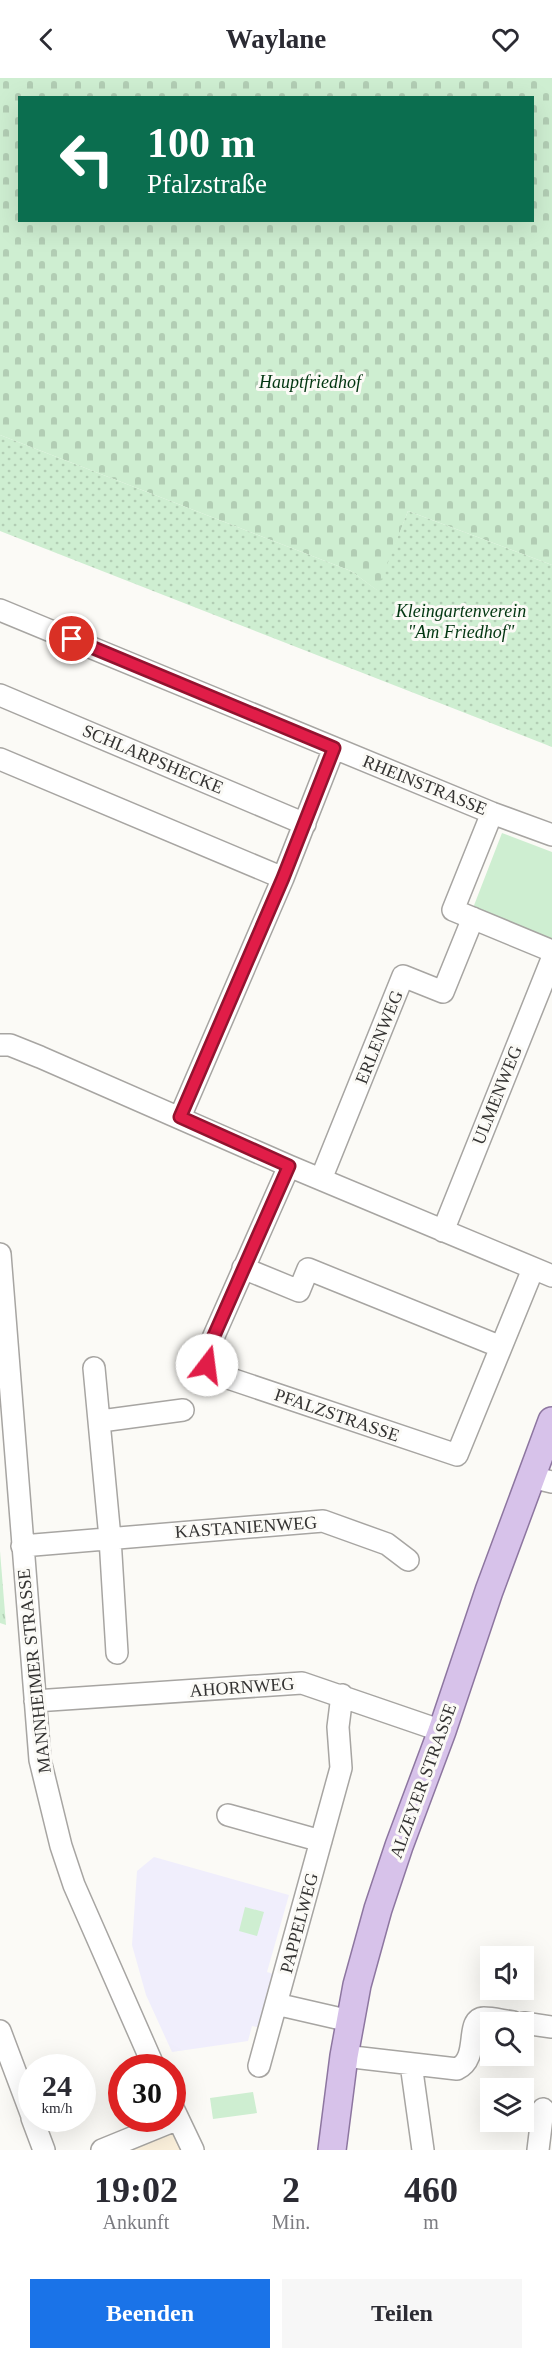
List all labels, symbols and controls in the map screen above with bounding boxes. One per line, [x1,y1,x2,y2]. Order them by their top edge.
icon: back [30,23,63,56]
icon: heart [489,23,522,56]
text: Waylane [226,24,326,54]
icon: left [48,120,126,198]
text: 100 m [147,120,256,166]
text: Pfalzstraße [147,169,267,199]
park label: Hauptfriedhof [258,372,364,392]
park label: Kleingartenverein "Am Friedhof" [395,601,526,642]
pin [46,613,97,664]
icon: arrive [55,622,88,655]
street label: SCHLARPSHECKE [80,720,226,798]
street label: RHEINSTRASSE [360,751,490,819]
street label: ERLENWEG [351,987,407,1087]
street label: ULMENWEG [468,1043,526,1147]
position arrow [175,1333,239,1397]
street label: PFALZSTRASSE [272,1384,402,1446]
street label: KASTANIENWEG [174,1512,318,1542]
street label: MANNHEIMER STRASSE [13,1568,55,1774]
street label: AHORNWEG [189,1673,295,1701]
street label: ALZEYER STRASSE [386,1701,460,1861]
street label: PAPPELWEG [276,1871,322,1975]
map controls [480,1946,534,2132]
button: sound [480,1946,534,2000]
button: search [480,2012,534,2066]
speed limit sign: 30 [108,2054,186,2132]
text: 24 [42,2069,72,2102]
button: layers [480,2078,534,2132]
text: km/h [42,2100,72,2116]
text: 19:02 [94,2170,178,2210]
text: 2 [282,2170,300,2210]
text: 460 [404,2170,458,2210]
text: Ankunft [103,2211,169,2233]
text: Min. [272,2211,310,2233]
text: m [423,2211,439,2233]
button: Beenden [30,2279,270,2348]
button: Teilen [282,2279,522,2348]

